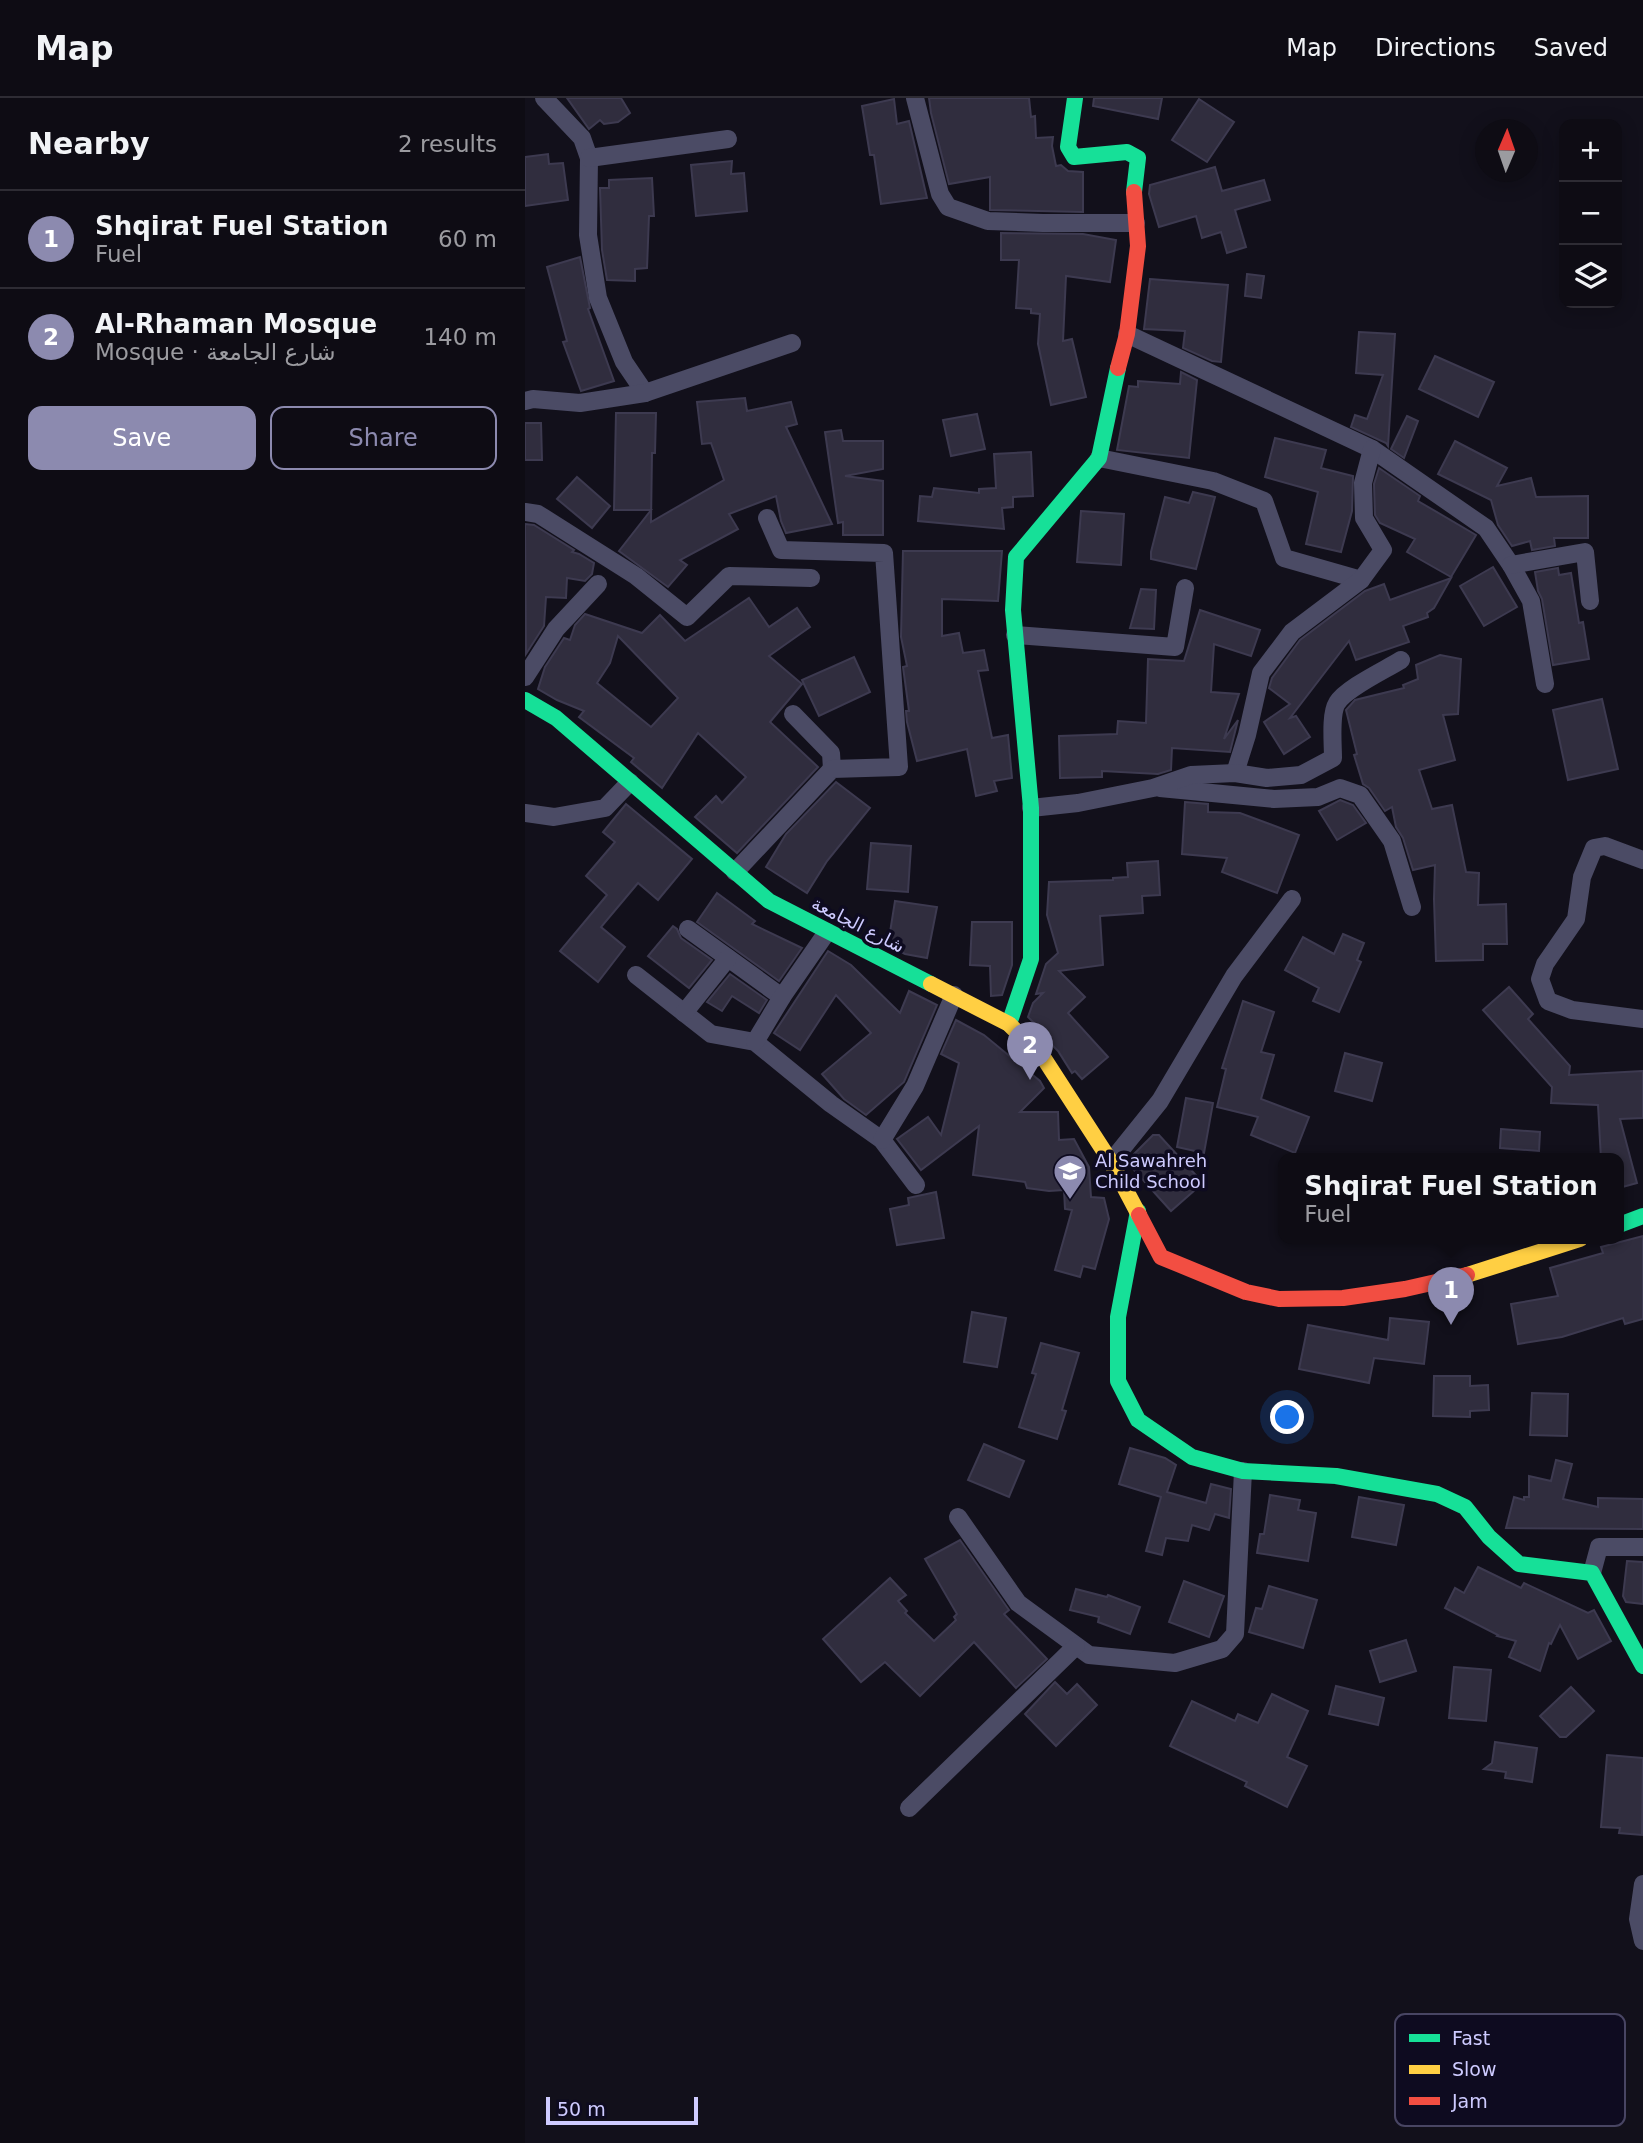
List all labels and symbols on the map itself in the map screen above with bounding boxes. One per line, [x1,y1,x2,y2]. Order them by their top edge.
north arrow [1475,119,1538,182]
street label: شارع الجامعة [808,892,908,958]
pin: 2 [1007,1022,1053,1080]
place label: Al Sawahreh Child School [1095,1150,1207,1192]
school or university icon: Al Sawahreh Child School [1051,1152,1089,1201]
pin: 1 [1428,1267,1474,1325]
your location [1270,1400,1304,1434]
legend [1395,2014,1625,2126]
text: Fast [1452,2027,1490,2049]
text: Slow [1452,2058,1497,2080]
text: Jam [1451,2090,1488,2112]
scale bar [546,2094,698,2126]

